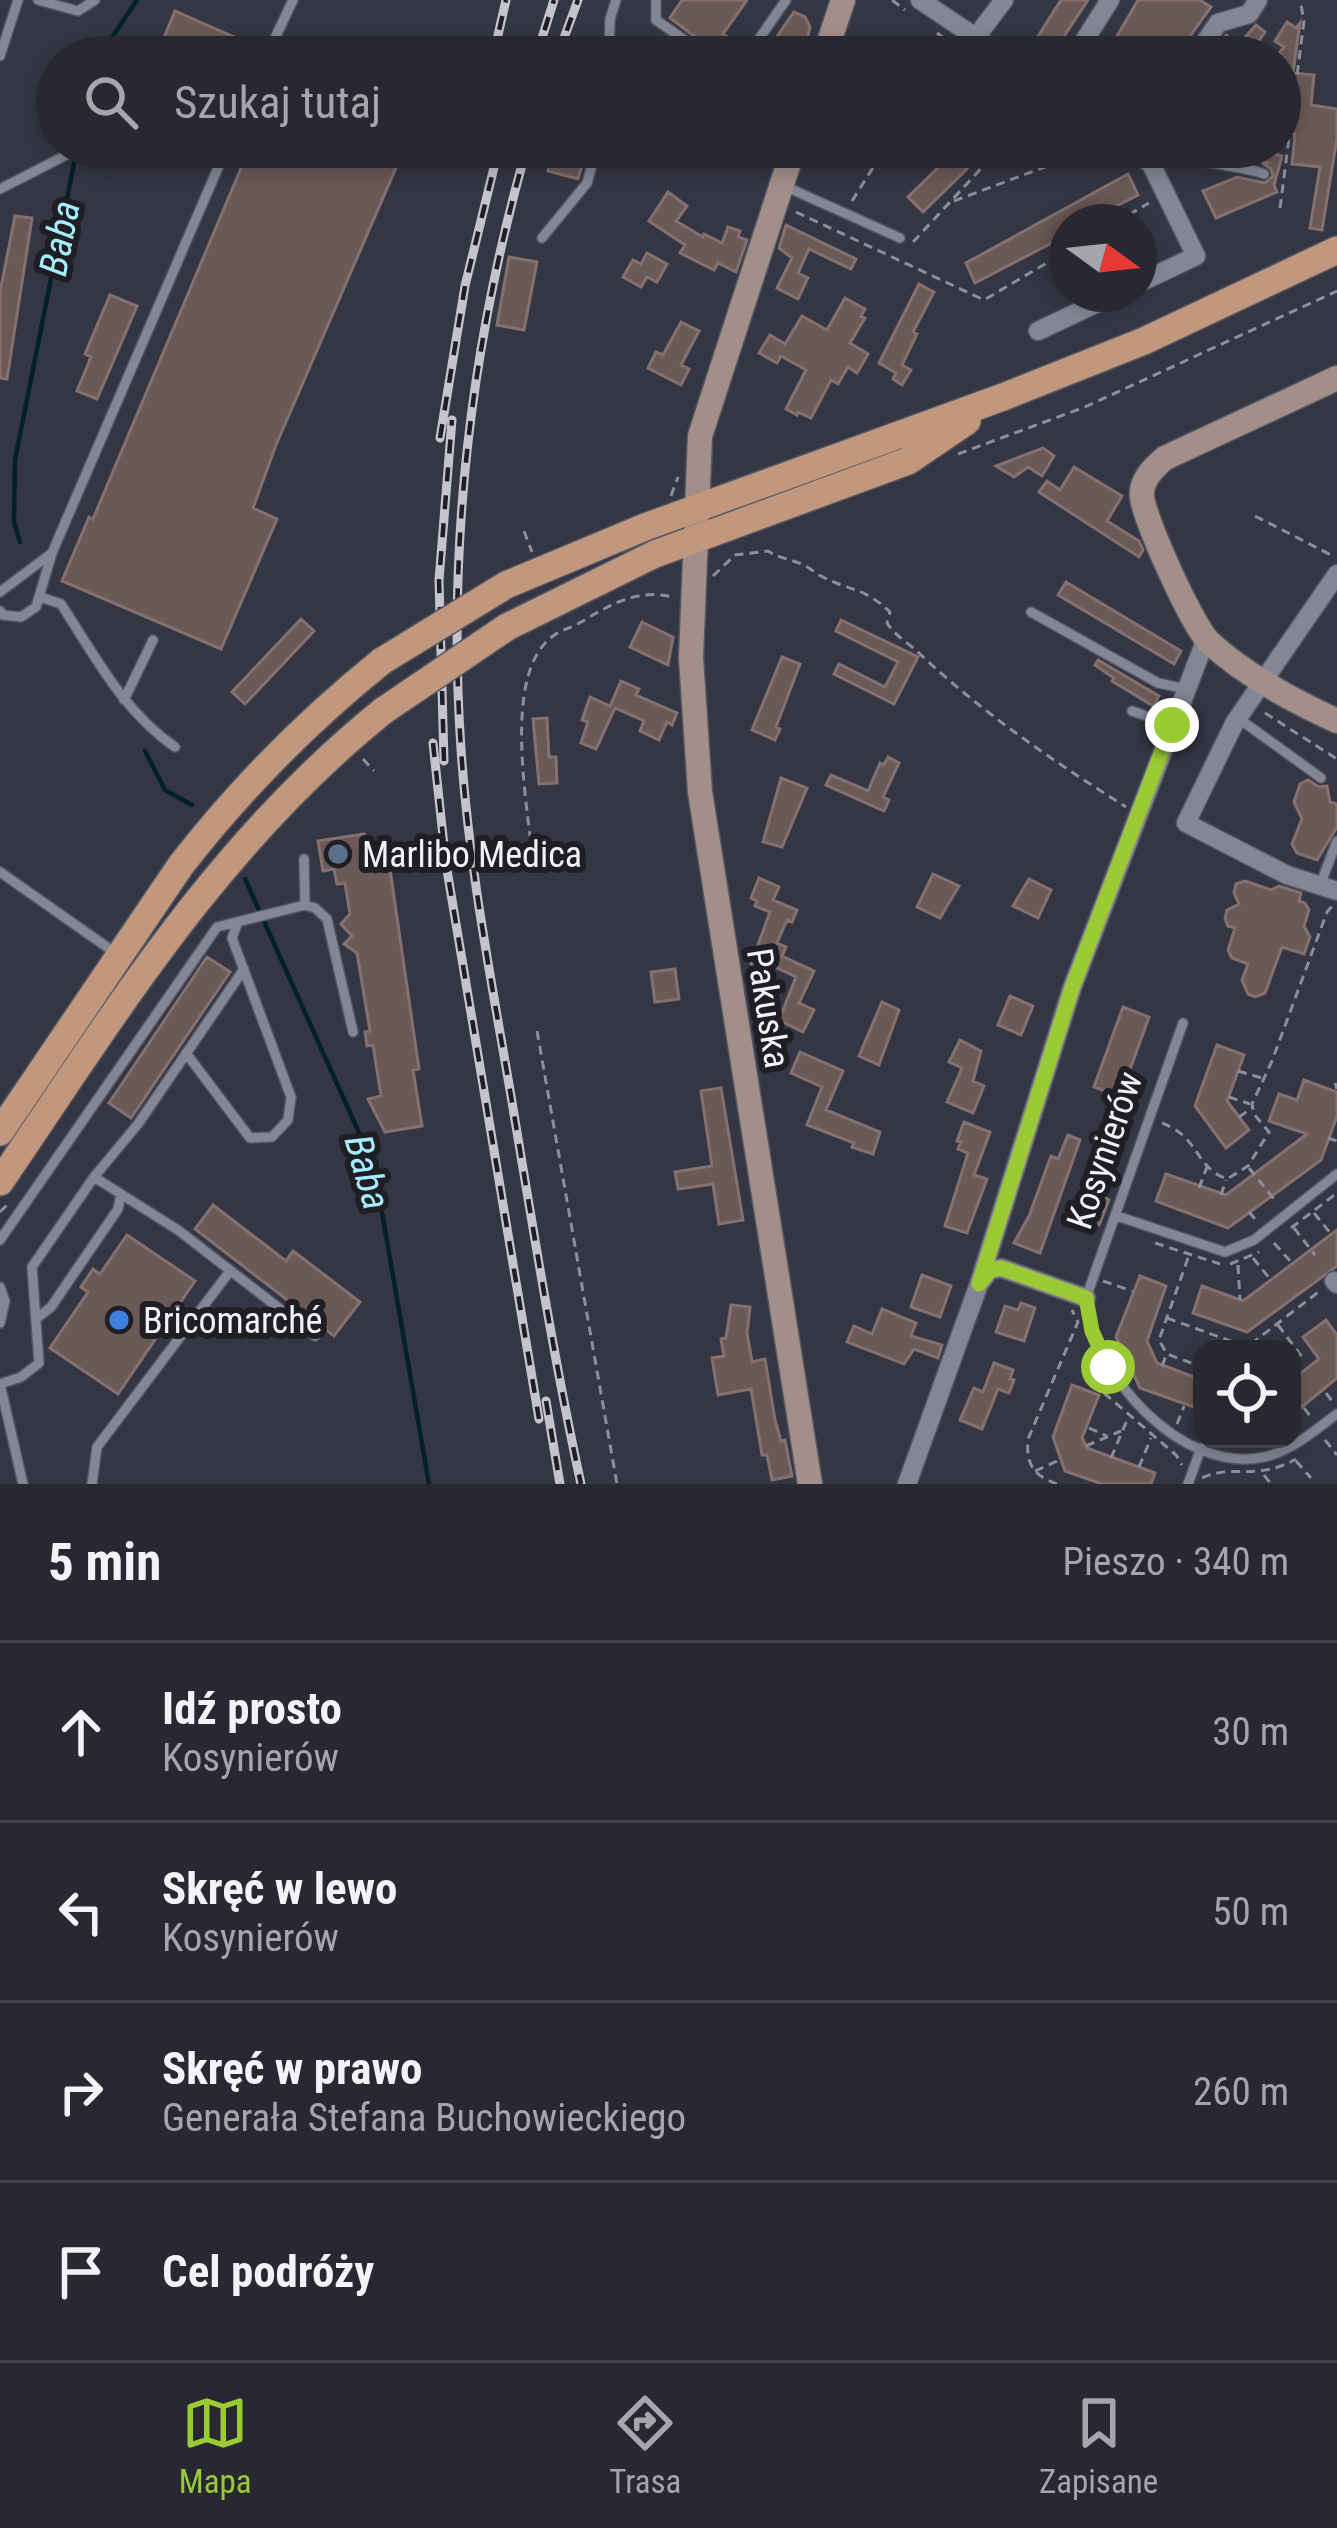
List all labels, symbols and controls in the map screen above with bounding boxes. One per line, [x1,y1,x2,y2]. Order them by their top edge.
search box [36,36,1301,168]
icon: search [78,69,144,135]
text: Szukaj tutaj [174,76,381,129]
water label: Baba [30,197,90,280]
north arrow [1049,204,1157,312]
route end [1145,698,1199,752]
place label: Marlibo Medica [362,834,582,876]
marker: Marlibo Medica [325,841,351,867]
street label: Pakuska [738,945,798,1071]
street label: Kosynierów [1059,1066,1151,1234]
water label: Baba [335,1130,400,1215]
place label: Bricomarché [143,1300,322,1342]
marker: Bricomarché [106,1307,132,1333]
route start [1081,1340,1135,1394]
map controls [1193,1340,1301,1448]
button: locate [1193,1340,1301,1448]
text: 5 min [48,1533,161,1592]
text: Pieszo · 340 m [1063,1539,1289,1585]
text: Idź prosto [162,1682,342,1735]
icon: ahead [48,1699,114,1765]
text: 30 m [1212,1709,1289,1755]
text: Kosynierów [162,1735,339,1781]
text: Skręć w lewo [162,1862,398,1915]
icon: left [48,1879,114,1945]
text: 50 m [1212,1889,1289,1935]
text: Kosynierów [162,1915,339,1961]
text: Skręć w prawo [162,2042,422,2095]
icon: right [48,2059,114,2125]
text: 260 m [1193,2069,1289,2115]
text: Generała Stefana Buchowieckiego [162,2095,686,2141]
icon: arrive [48,2239,114,2305]
text: Cel podróży [162,2245,374,2298]
tab: Mapa [179,2390,252,2501]
tab: Trasa [609,2390,681,2501]
tab: Zapisane [1039,2390,1158,2501]

